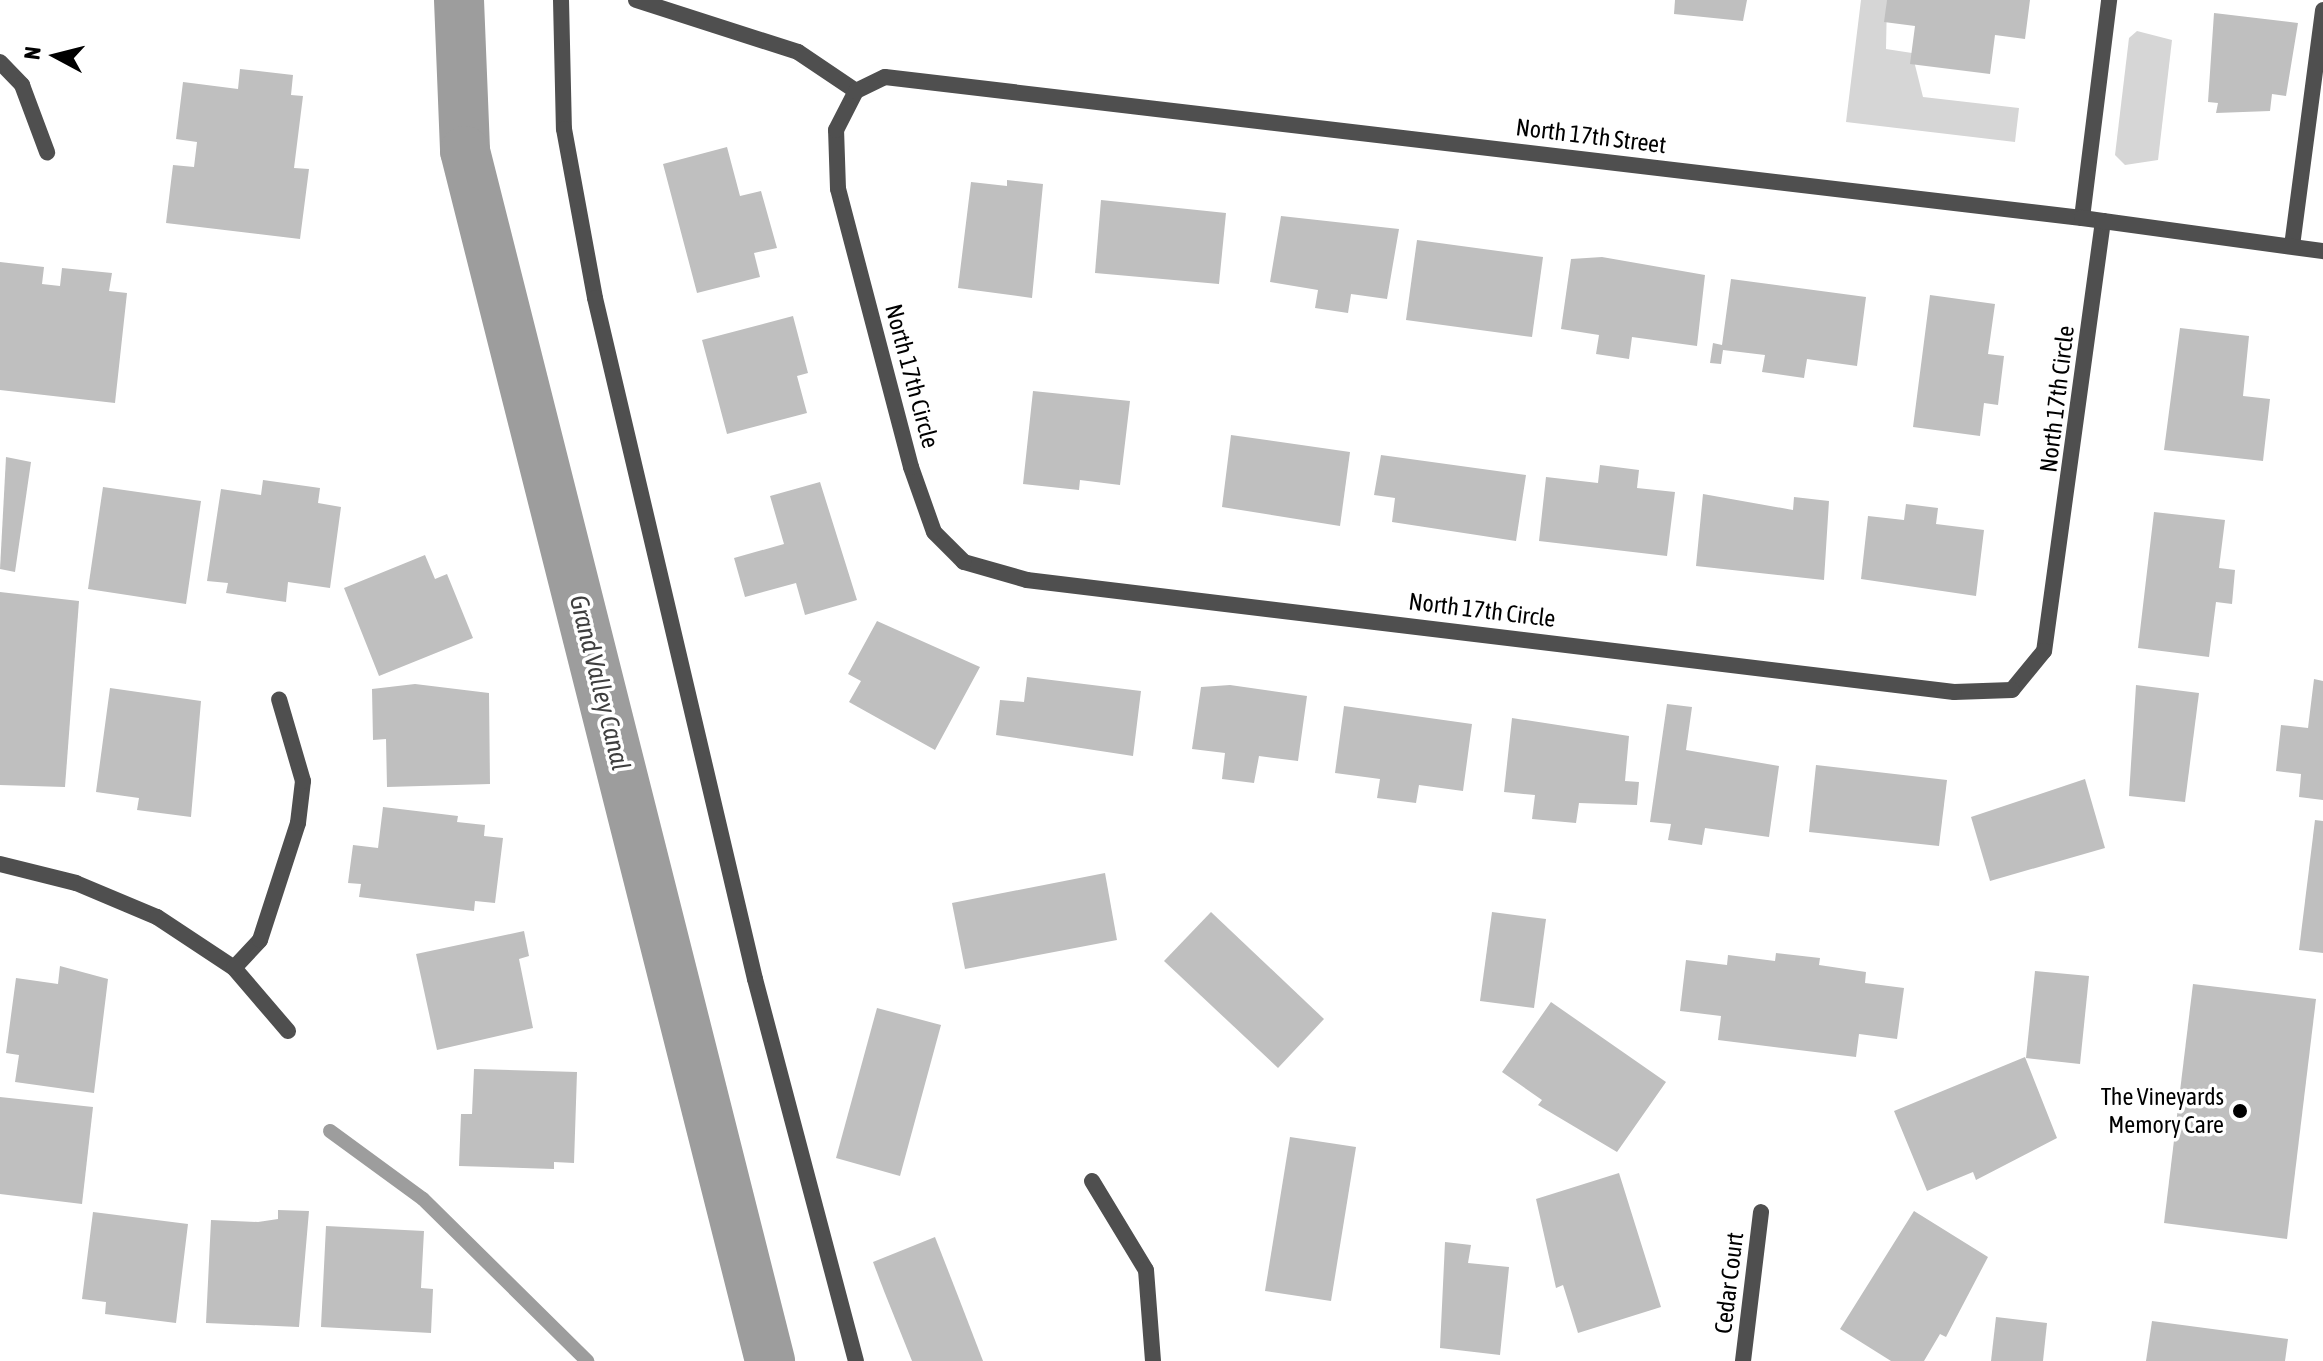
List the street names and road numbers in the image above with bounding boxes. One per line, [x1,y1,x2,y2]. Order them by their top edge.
street label: North 17th Street [1514,112,1668,160]
street label: North 17th Circle [879,301,945,451]
street label: North 17th Circle [2034,324,2080,474]
street label: North 17th Circle [1407,587,1557,633]
street label: Cedar Court [1708,1231,1750,1335]

